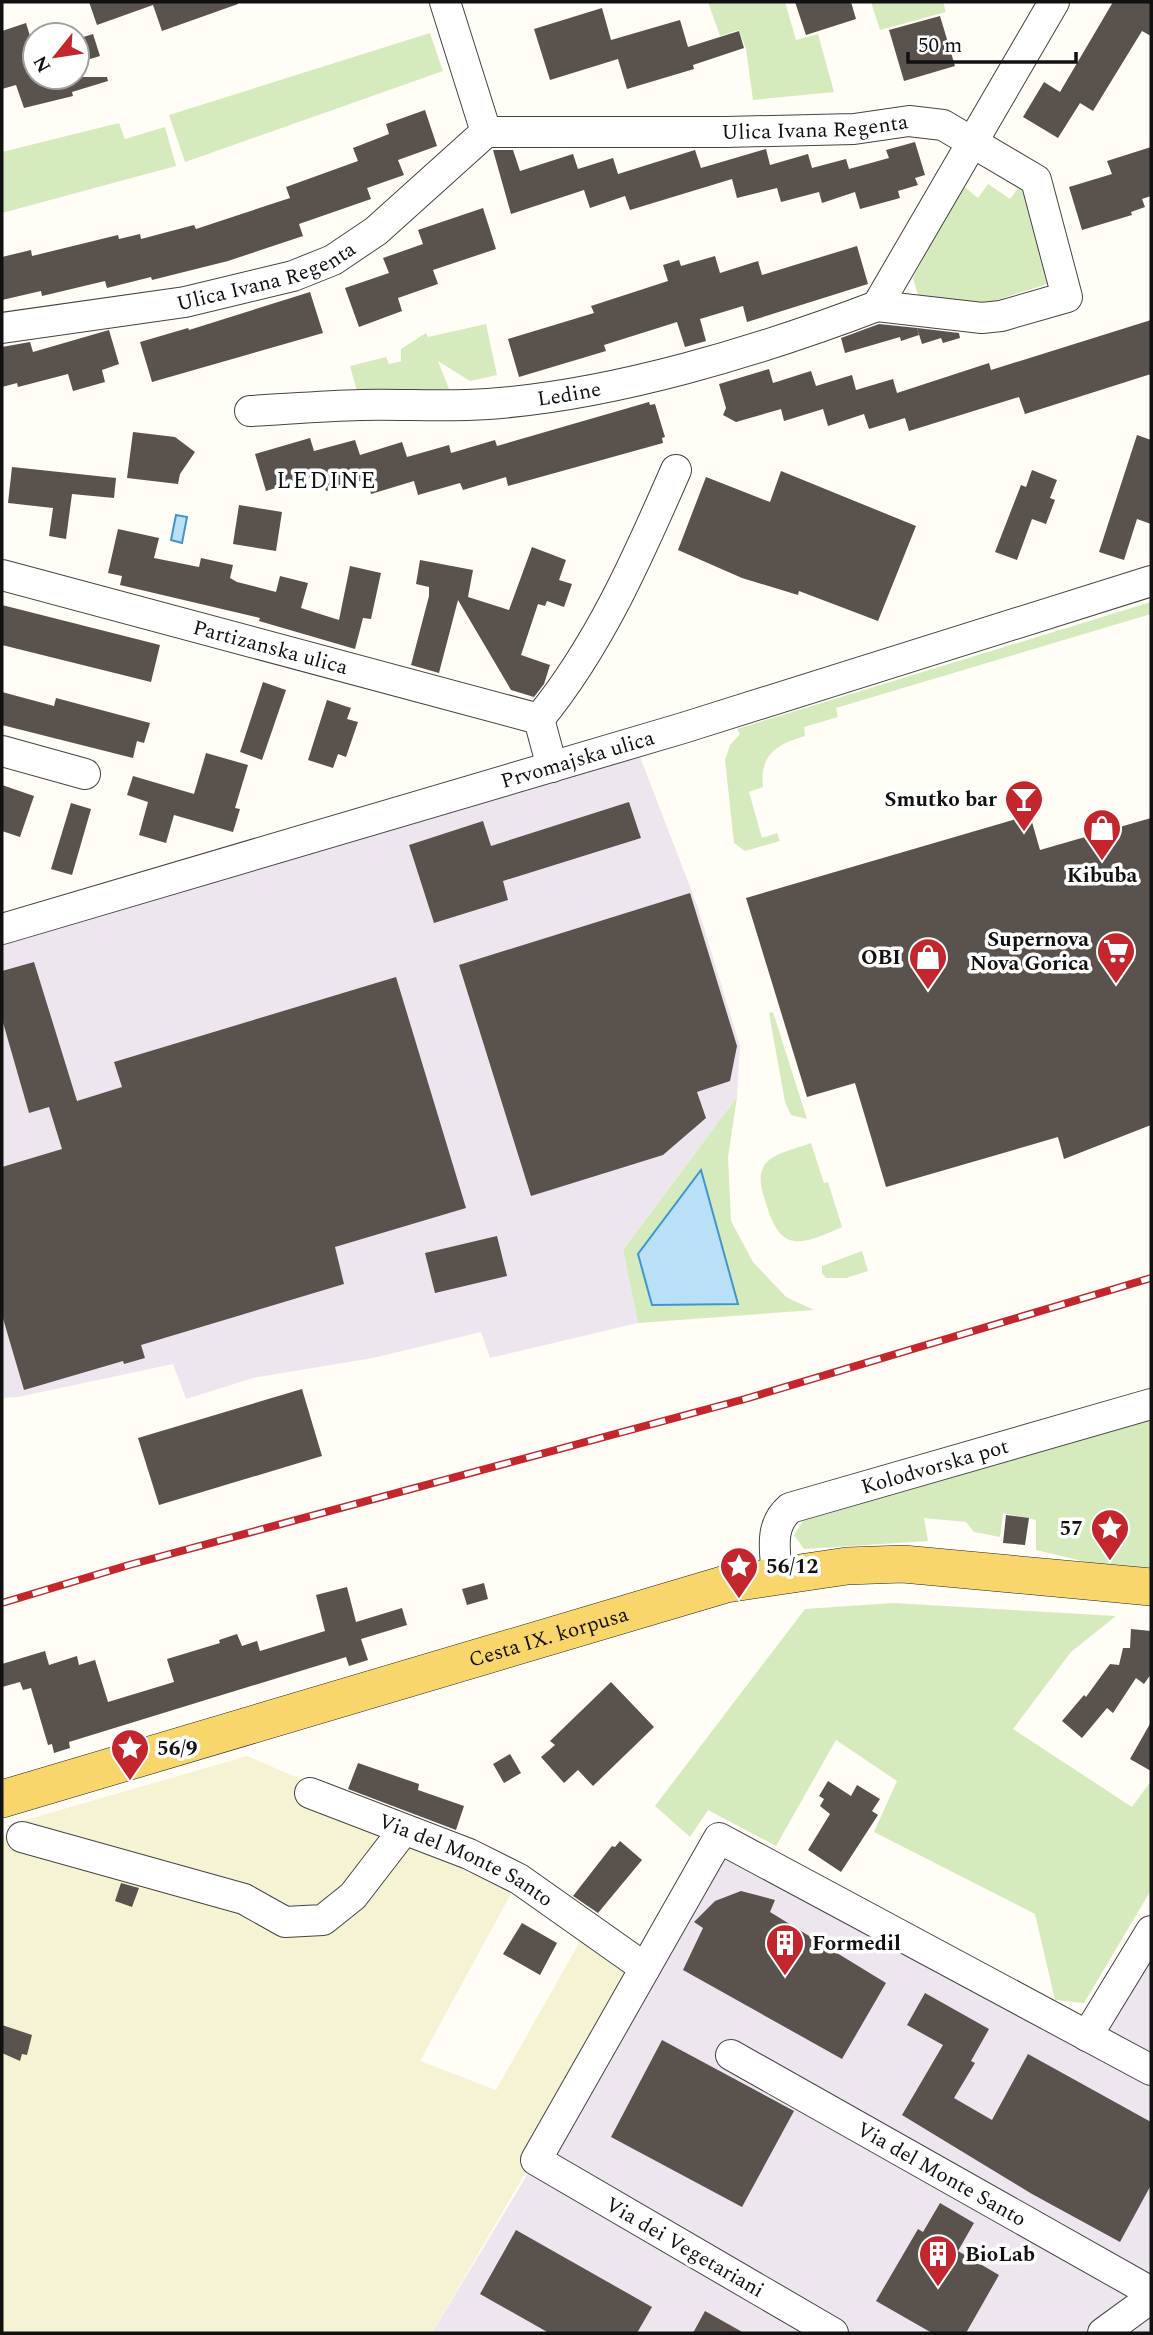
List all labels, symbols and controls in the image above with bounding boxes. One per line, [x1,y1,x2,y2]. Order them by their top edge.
north arrow [21,21,91,91]
scale bar [908,21,1076,65]
text: 50 m [918,30,962,62]
text: N [26,50,59,78]
street label: Ulica Ivana Regenta [721,106,911,149]
street label: Ulica Ivana Regenta [173,234,363,320]
street label: Ledine [535,374,604,416]
district label: LEDINE [276,464,378,499]
street label: Partizanska ulica [189,612,352,684]
street label: Prvomajska ulica [497,722,659,798]
bar icon: Smutko bar [1003,778,1045,833]
place label: Smutko bar [885,784,997,816]
shop icon: Kibuba [1081,807,1123,862]
place label: Kibuba [1067,860,1138,892]
place label: Supernova Nova Gorica [970,924,1089,980]
supermarket icon: Supernova Nova Gorica [1095,930,1137,985]
shop icon: OBI [907,936,949,991]
place label: OBI [861,942,901,974]
street label: Kolodvorska pot [857,1431,1012,1504]
place icon: 57 [1089,1507,1131,1562]
place label: 57 [1059,1513,1083,1545]
place icon: 56/12 [718,1545,760,1600]
place label: 56/12 [766,1551,818,1583]
street label: Cesta IX. korpusa [465,1599,633,1677]
place icon: 56/9 [109,1727,151,1782]
place label: 56/9 [157,1733,198,1765]
street label: Via del Monte Santo [374,1806,560,1915]
building icon: Formedil [764,1922,806,1977]
place label: Formedil [812,1928,901,1960]
street label: Via del Monte Santo [850,2114,1032,2236]
street label: Via dei Vegetariani [599,2189,770,2306]
building icon: BioLab [917,2233,959,2288]
place label: BioLab [965,2239,1035,2271]

